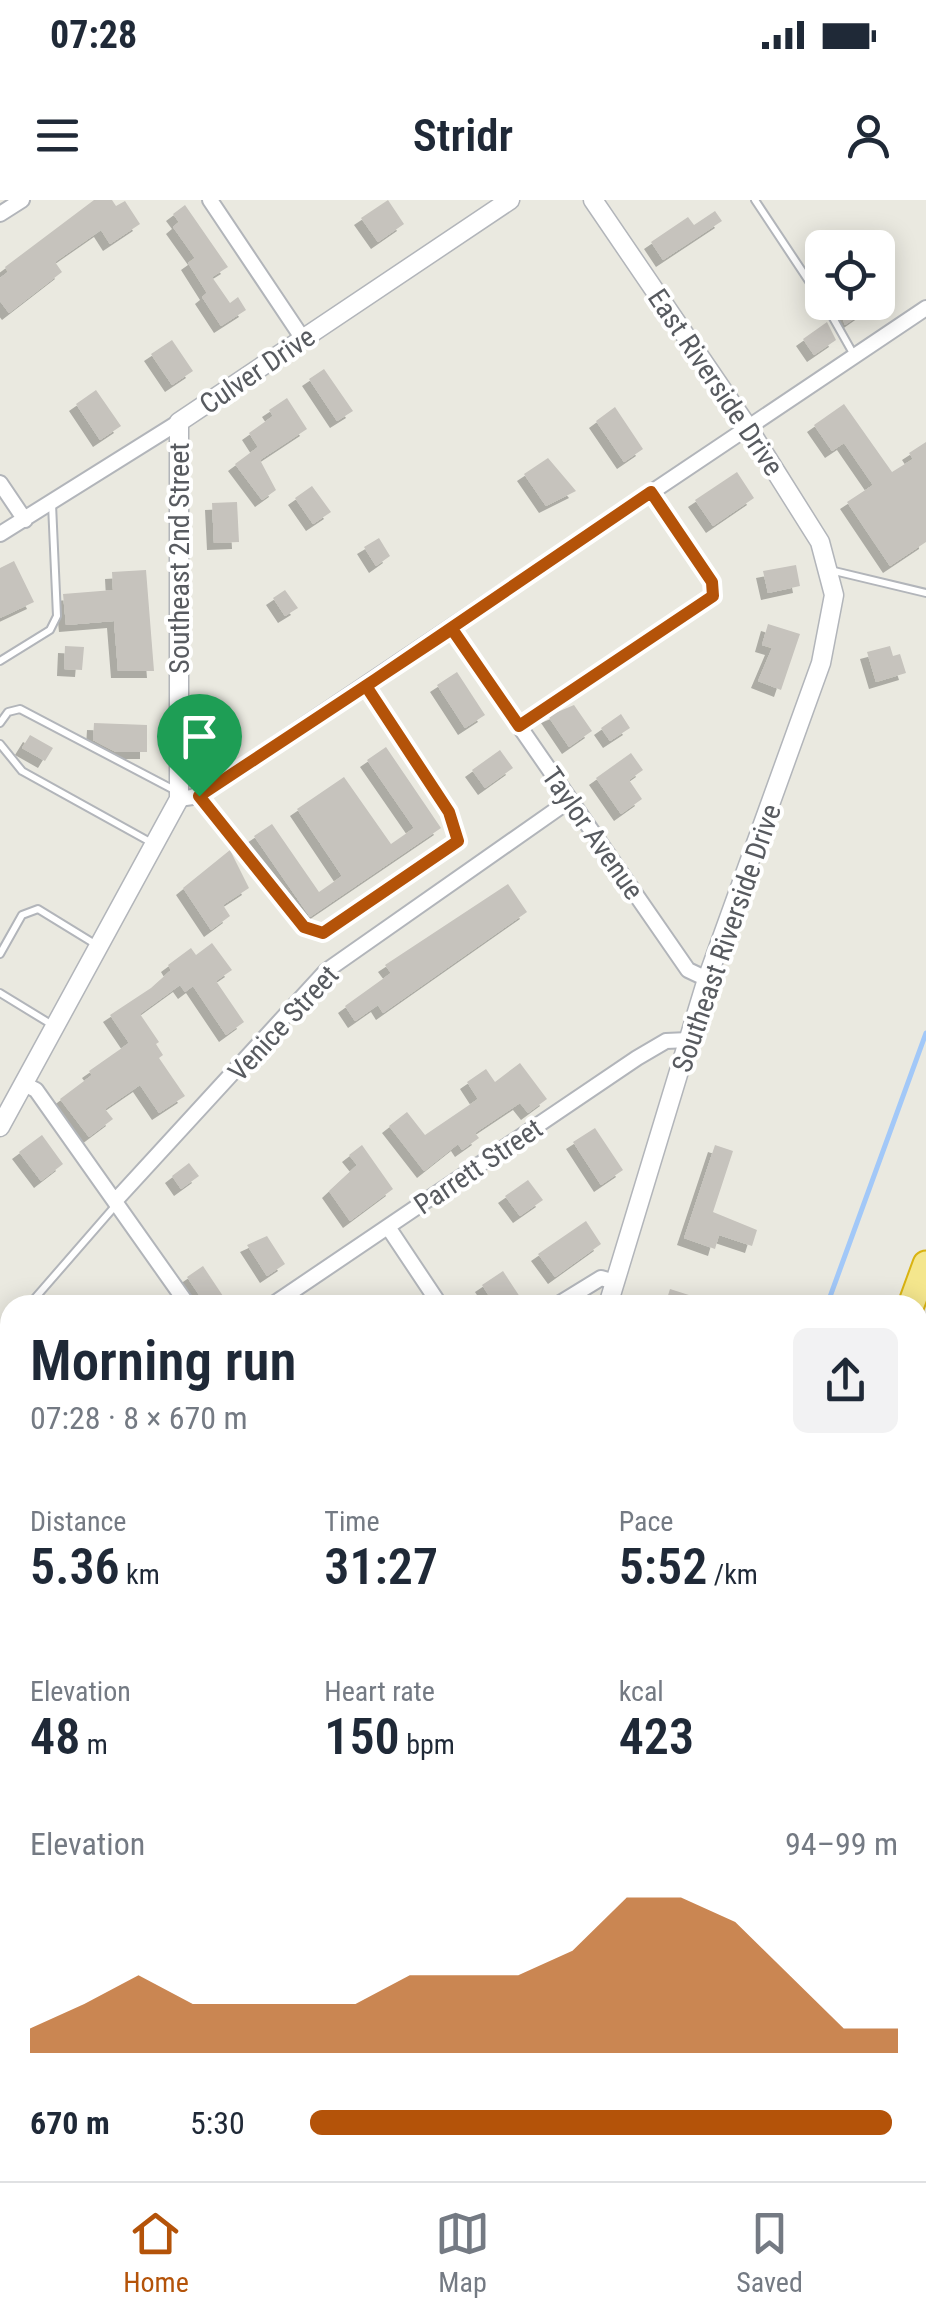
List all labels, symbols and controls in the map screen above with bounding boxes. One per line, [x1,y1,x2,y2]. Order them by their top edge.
text: 07:28 [50,13,137,57]
icon: menu [30,108,85,163]
icon: person [841,108,896,163]
text: Stridr [413,109,513,162]
map controls [805,230,895,320]
button: locate [805,230,895,320]
street label: East Riverside Drive [641,283,790,482]
street label: Culver Drive [194,320,321,421]
street label: Southeast 2nd Street [163,442,196,674]
pin [157,694,242,797]
icon: arrive [172,709,227,764]
street label: Taylor Avenue [535,761,650,906]
street label: Southeast Riverside Drive [665,800,788,1076]
street label: Venice Street [221,959,345,1088]
street label: Parrett Street [408,1112,549,1221]
button: share [793,1328,898,1433]
text: Morning run [30,1329,296,1393]
text: 07:28 · 8 × 670 m [30,1399,248,1437]
text: Distance [30,1505,127,1538]
text: Time [324,1505,380,1538]
text: Pace [619,1505,674,1538]
text: 5.36 [30,1538,120,1596]
text: 31:27 [324,1538,438,1596]
text: 5:52 [619,1538,707,1596]
text: km [120,1558,160,1591]
text: /km [707,1558,758,1591]
text: Elevation [30,1675,131,1708]
text: Heart rate [324,1675,435,1708]
text: kcal [619,1675,664,1708]
text: 48 [30,1708,80,1766]
text: 150 [324,1708,400,1766]
text: 423 [619,1708,694,1766]
text: m [80,1728,108,1761]
text: bpm [400,1728,455,1761]
text: Elevation [30,1825,145,1863]
text: 94–99 m [785,1825,898,1863]
text: 670 m [30,2104,110,2142]
text: 5:30 [190,2104,245,2142]
tab: Home [123,2206,189,2299]
tab: Map [435,2206,490,2299]
tab: Saved [736,2206,803,2299]

